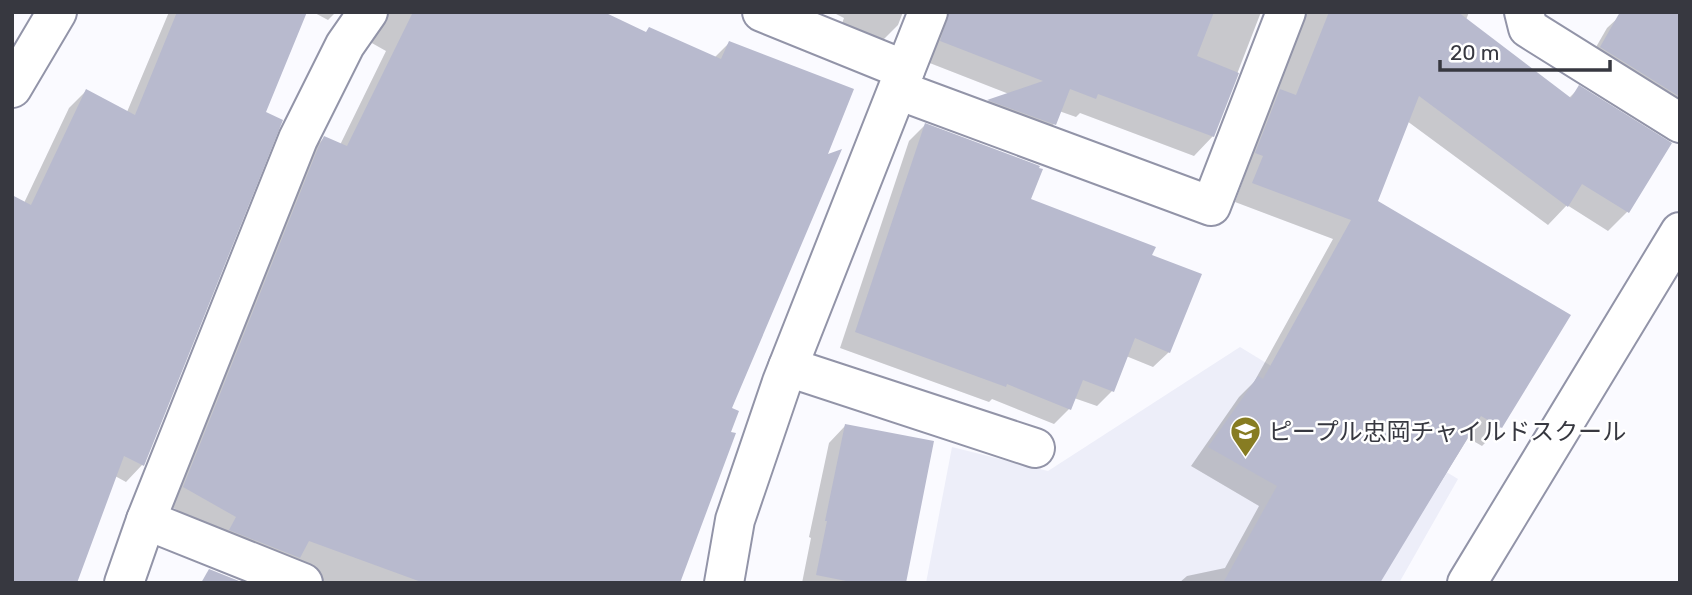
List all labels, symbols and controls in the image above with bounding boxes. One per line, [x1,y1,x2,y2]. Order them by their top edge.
scale bar [1440,28,1610,72]
text: 20 m [1450,40,1499,65]
school or university icon: ピープル忠岡チャイルドスクール [1228,415,1262,459]
place label: ピープル忠岡チャイルドスクール [1268,418,1626,446]

